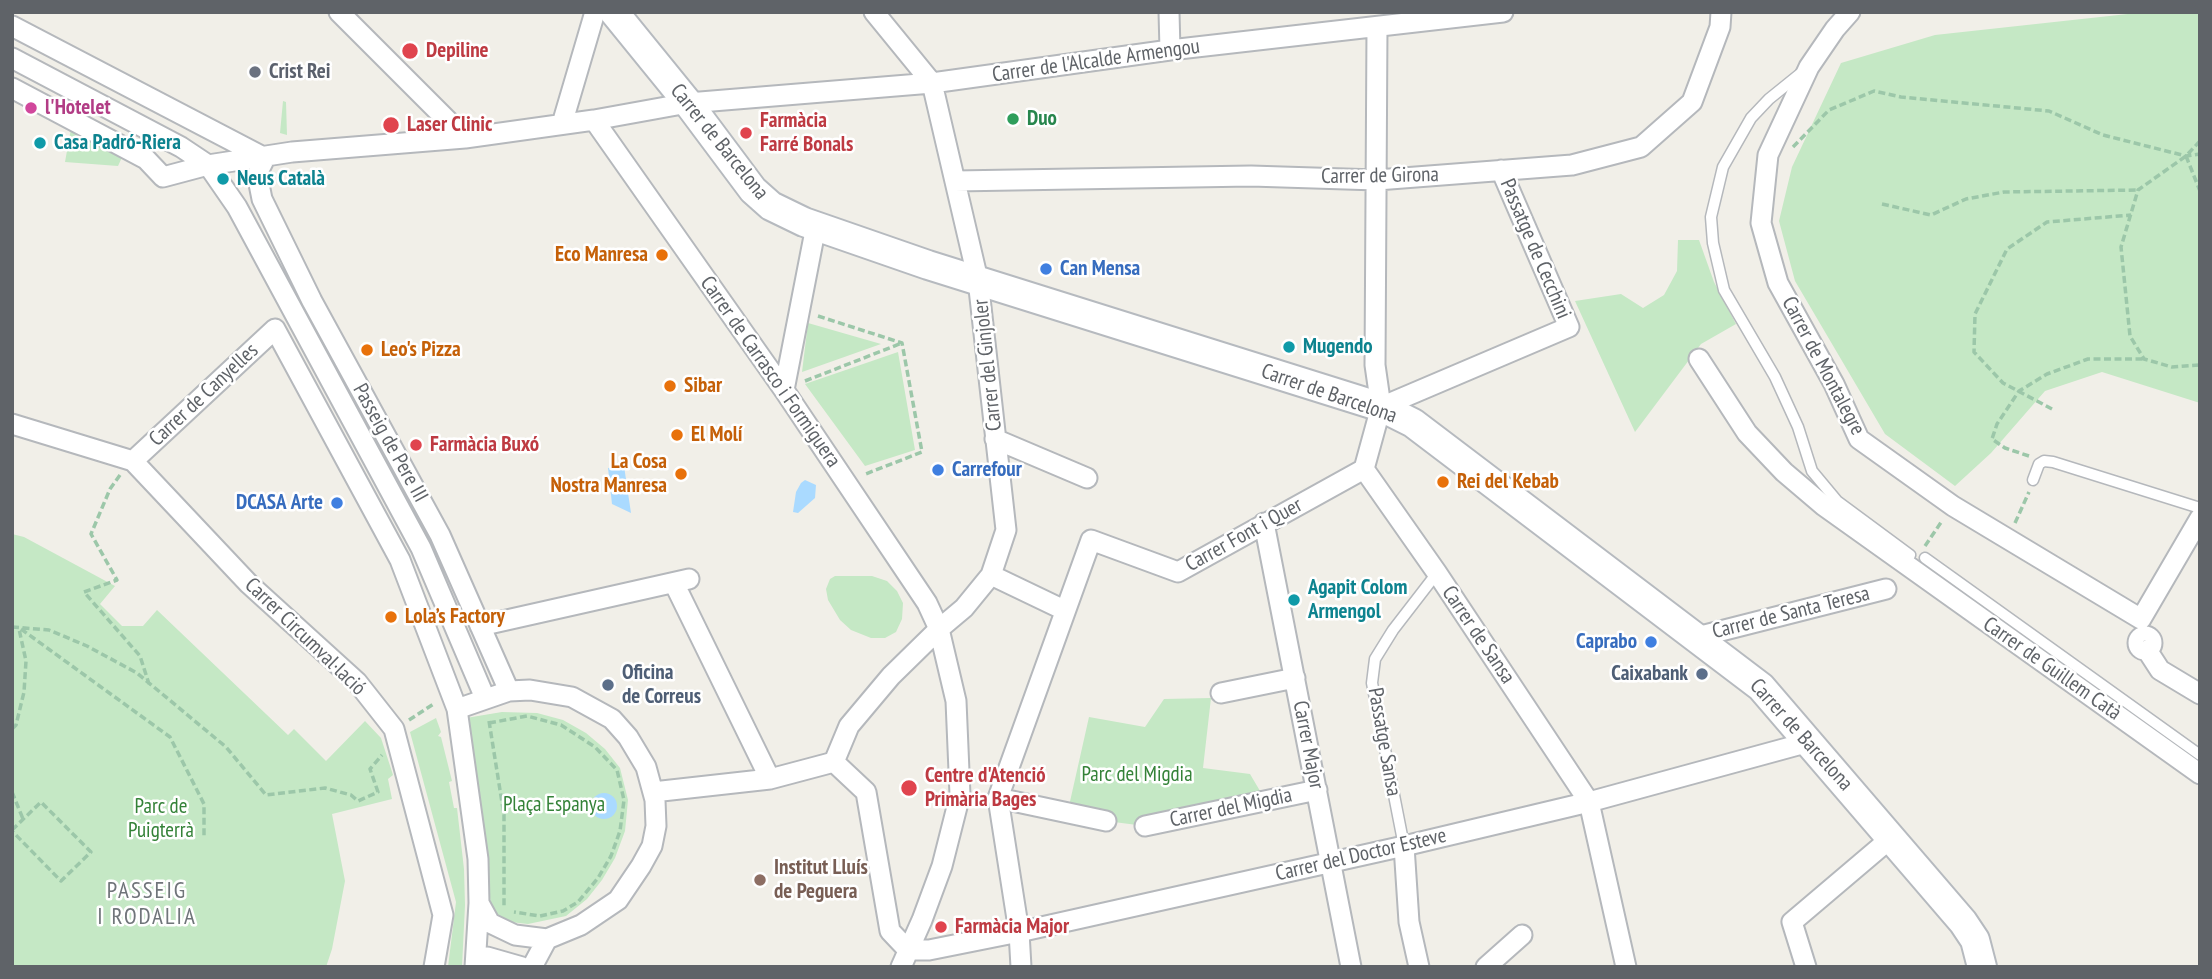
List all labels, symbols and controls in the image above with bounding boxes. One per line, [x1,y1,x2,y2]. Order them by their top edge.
street label: Carrer de l'Alcalde Armengou [991,34,1201,88]
place label: Depiline [426,38,489,64]
marker: Depiline [400,41,420,61]
place label: Crist Rei [269,59,331,85]
marker: Crist Rei [247,64,263,80]
street label: Carrer de Barcelona [665,79,773,205]
place label: l'Hotelet [45,95,110,121]
marker: l'Hotelet [23,100,39,116]
place label: Duo [1027,106,1057,132]
place label: Farmàcia Farré Bonals [760,108,853,158]
marker: Duo [1005,111,1021,127]
place label: Laser Clinic [407,112,492,138]
marker: Laser Clinic [381,115,401,135]
marker: Farmàcia Farré Bonals [738,125,754,141]
place label: Casa Padró-Riera [54,130,181,156]
marker: Casa Padró-Riera [32,135,48,151]
street label: Carrer de Girona [1321,162,1439,190]
place label: Neus Català [237,166,325,192]
marker: Neus Català [215,171,231,187]
street label: Passatge de Cecchini [1494,175,1576,323]
place label: Eco Manresa [555,242,648,268]
marker: Eco Manresa [654,247,670,263]
place label: Can Mensa [1060,256,1140,282]
marker: Can Mensa [1038,261,1054,277]
street label: Carrer de Carrasco i Formiguera [694,272,846,472]
street label: Carrer de Montalegre [1776,292,1870,440]
street label: Carrer del Ginjoler [969,298,1007,432]
place label: Mugendo [1303,334,1373,360]
place label: Leo's Pizza [381,337,461,363]
street label: Carrer de Canyelles [144,338,264,452]
marker: Mugendo [1281,339,1297,355]
marker: Leo's Pizza [359,342,375,358]
street label: Carrer de Barcelona [1258,359,1400,429]
place label: Sibar [684,373,722,399]
marker: Sibar [662,378,678,394]
street label: Passeig de Pere III [347,379,433,507]
place label: El Molí [691,422,743,448]
marker: El Molí [669,427,685,443]
place label: Farmàcia Buxó [430,432,539,458]
marker: Farmàcia Buxó [408,437,424,453]
place label: La Cosa Nostra Manresa [551,449,667,499]
place label: Carrefour [952,457,1022,483]
marker: Carrefour [930,462,946,478]
marker: La Cosa Nostra Manresa [673,466,689,482]
place label: Rei del Kebab [1457,469,1559,495]
marker: Rei del Kebab [1435,474,1451,490]
place label: DCASA Arte [236,490,323,516]
street label: Carrer Font i Quer [1181,493,1307,577]
marker: DCASA Arte [329,495,345,511]
street label: Carrer Circumval·lació [239,573,371,701]
place label: Agapit Colom Armengol [1308,575,1407,625]
street label: Carrer de Sansa [1436,581,1520,689]
street label: Carrer de Santa Teresa [1710,581,1872,645]
marker: Agapit Colom Armengol [1286,592,1302,608]
place label: Lola’s Factory [405,604,505,630]
marker: Lola’s Factory [383,609,399,625]
street label: Carrer de Guillem Catà [1978,612,2126,726]
place label: Caprabo [1576,629,1637,655]
marker: Caprabo [1643,634,1659,650]
place label: Oficina de Correus [622,660,701,710]
place label: Caixabank [1611,661,1688,687]
marker: Caixabank [1694,666,1710,682]
street label: Carrer de Barcelona [1744,674,1858,796]
marker: Oficina de Correus [600,677,616,693]
street label: Passatge Sansa [1362,686,1406,798]
street label: Carrer Major [1287,699,1329,791]
park label: Parc del Migdia [1081,762,1193,788]
place label: Centre d'Atenció Primària Bages [925,763,1046,813]
marker: Centre d'Atenció Primària Bages [899,778,919,798]
street label: Carrer del Migdia [1168,783,1294,833]
park label: Plaça Espanya [503,792,605,818]
park label: Parc de Puigterrà [128,794,194,844]
street label: Carrer del Doctor Esteve [1273,823,1449,887]
place label: Institut Lluís de Peguera [774,855,868,905]
marker: Institut Lluís de Peguera [752,872,768,888]
district label: PASSEIG I RODALIA [98,877,196,931]
place label: Farmàcia Major [955,914,1069,940]
marker: Farmàcia Major [933,919,949,935]

